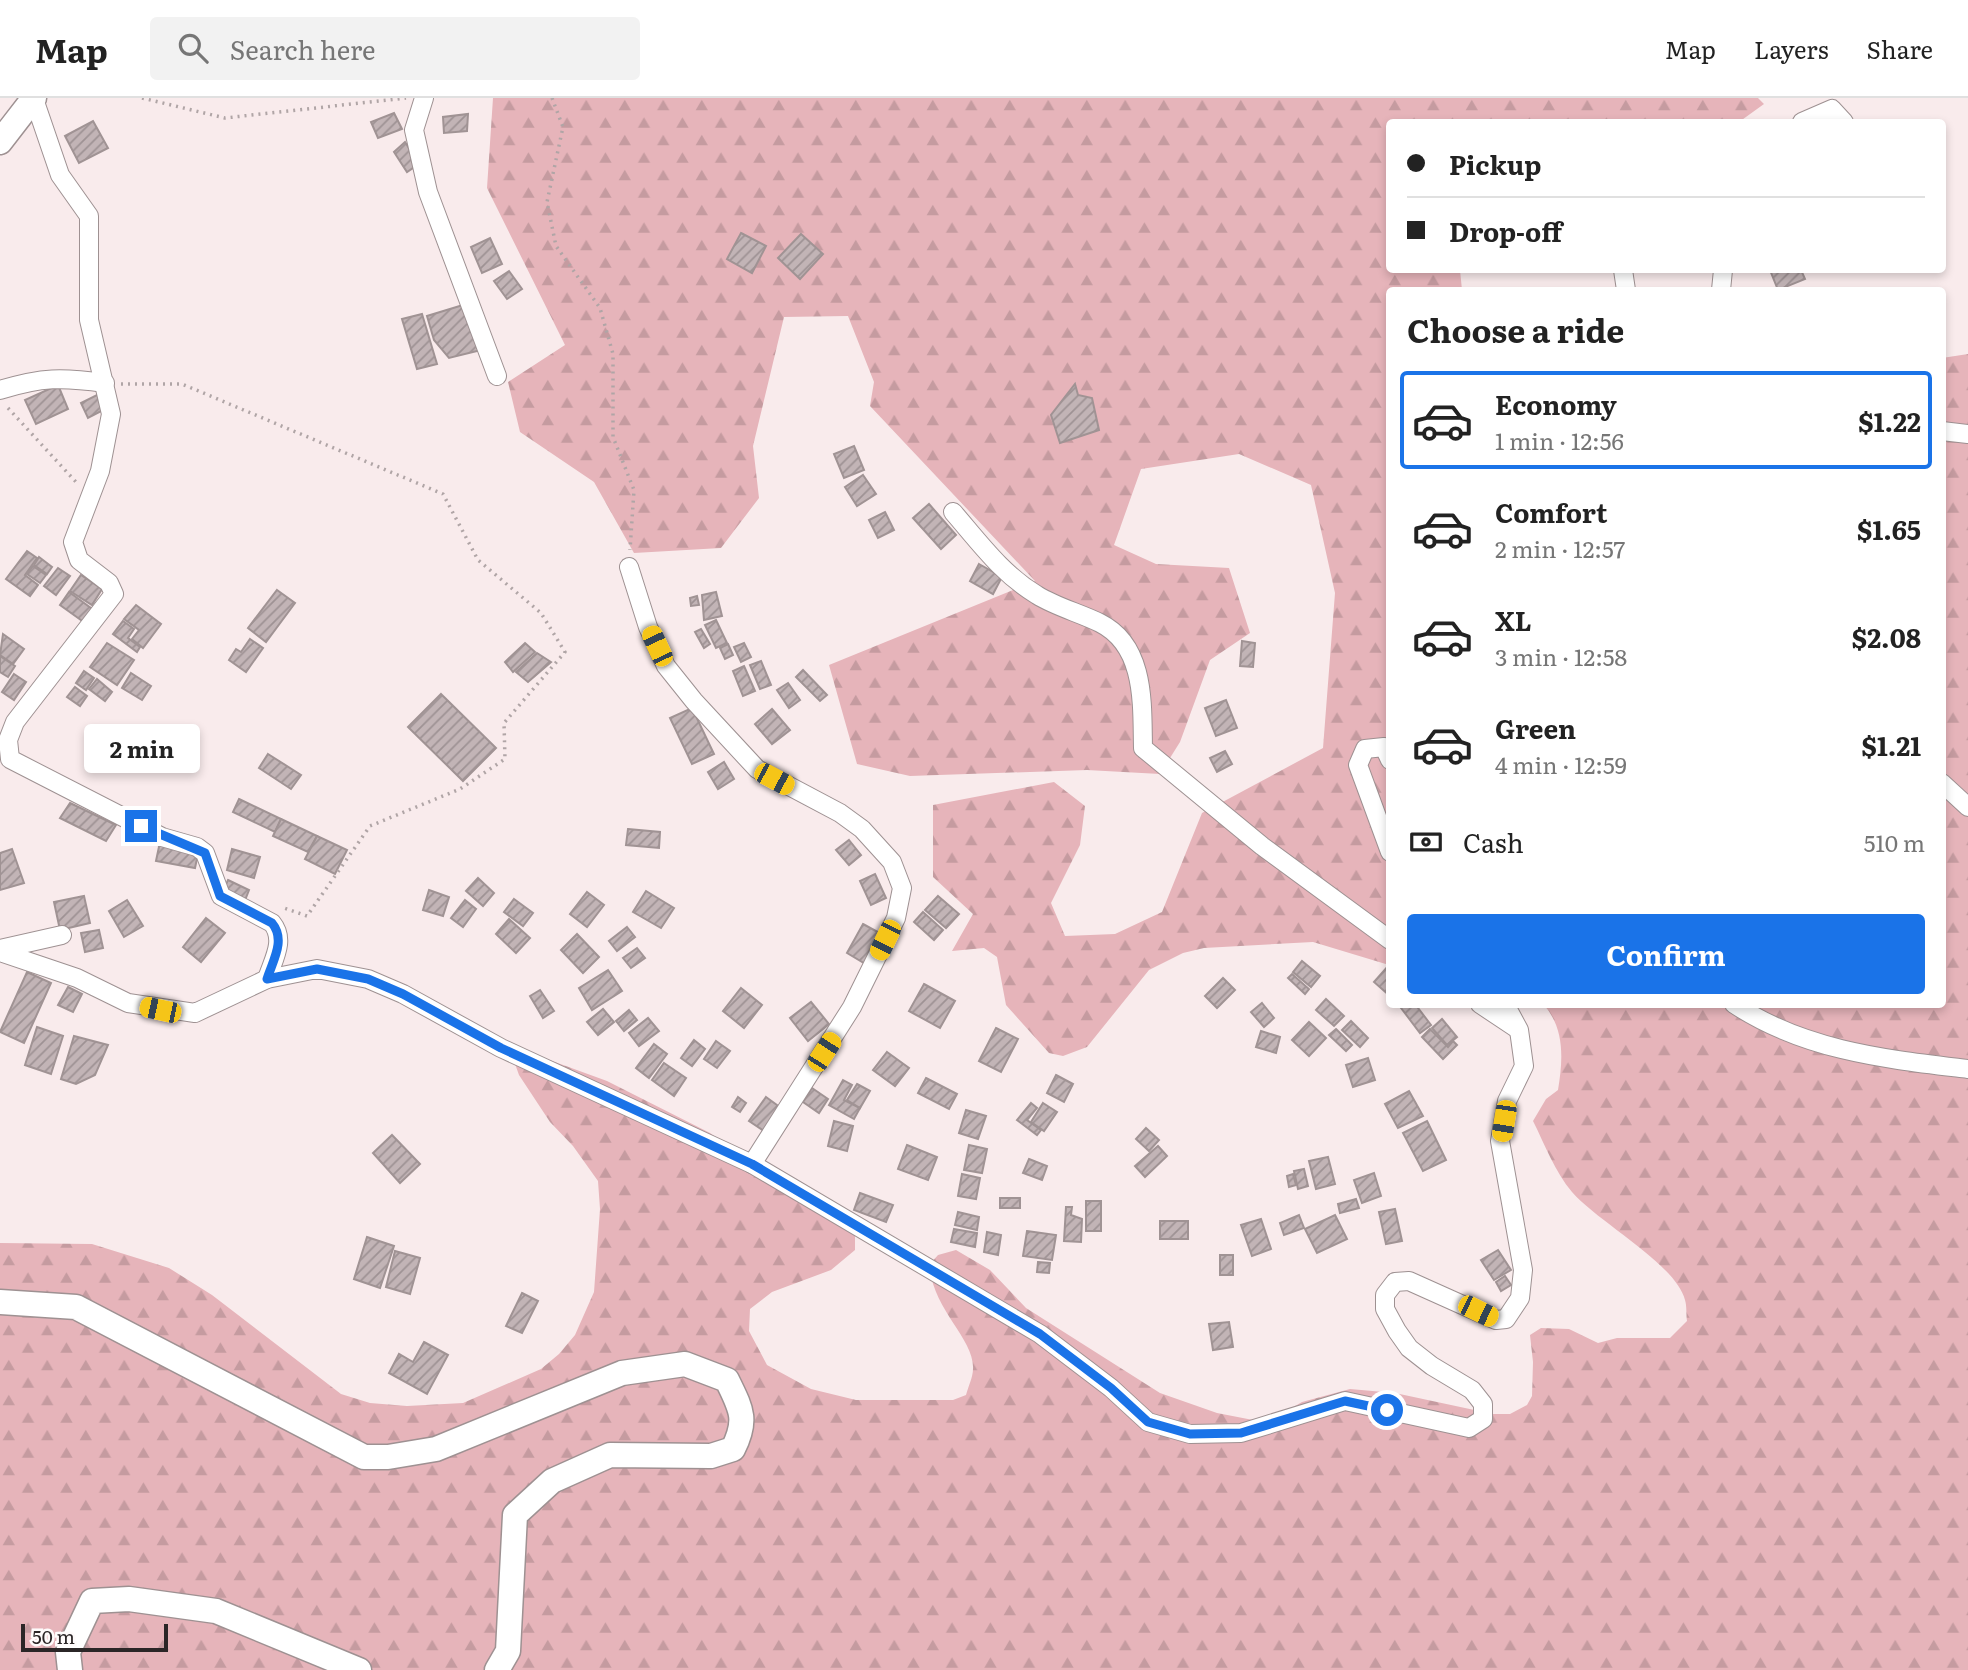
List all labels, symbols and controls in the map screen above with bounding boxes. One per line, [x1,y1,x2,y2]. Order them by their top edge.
search box [150,17,640,80]
text: Map [35,24,108,73]
icon: search [174,29,212,67]
text: Search here [230,29,376,68]
text: Map [1665,31,1716,66]
text: Layers [1754,31,1828,66]
text: Share [1866,31,1933,66]
text: Pickup [1449,144,1541,183]
text: Drop-off [1449,211,1562,250]
text: Choose a ride [1407,305,1624,353]
text: Economy [1495,384,1617,423]
icon: car [1411,389,1474,452]
text: $1.22 [1858,401,1921,440]
text: 1 min · 12:56 [1495,423,1624,457]
text: Comfort [1495,492,1607,531]
icon: car [1411,497,1474,560]
text: $1.65 [1857,509,1921,548]
text: 2 min · 12:57 [1495,531,1625,565]
text: XL [1495,600,1532,639]
icon: car [1411,605,1474,668]
text: $2.08 [1852,617,1921,656]
car [639,623,676,669]
text: 3 min · 12:58 [1495,639,1627,673]
text: Green [1495,708,1576,747]
icon: car [1411,713,1474,776]
callout: 2 min [83,724,199,774]
text: $1.21 [1861,725,1921,764]
text: 2 min [110,731,174,765]
text: 4 min · 12:59 [1495,747,1627,781]
car [751,760,798,798]
route end [125,810,157,842]
text: Cash [1463,822,1524,861]
icon: cash [1407,823,1445,861]
text: 510 m [1864,825,1925,859]
button: Confirm [1407,914,1925,994]
car [867,917,904,963]
car [138,995,183,1025]
car [804,1029,845,1075]
car [1491,1099,1518,1143]
car [1455,1292,1502,1330]
route start [1371,1394,1403,1426]
scale bar [21,1621,168,1653]
text: 50 m [32,1622,75,1650]

